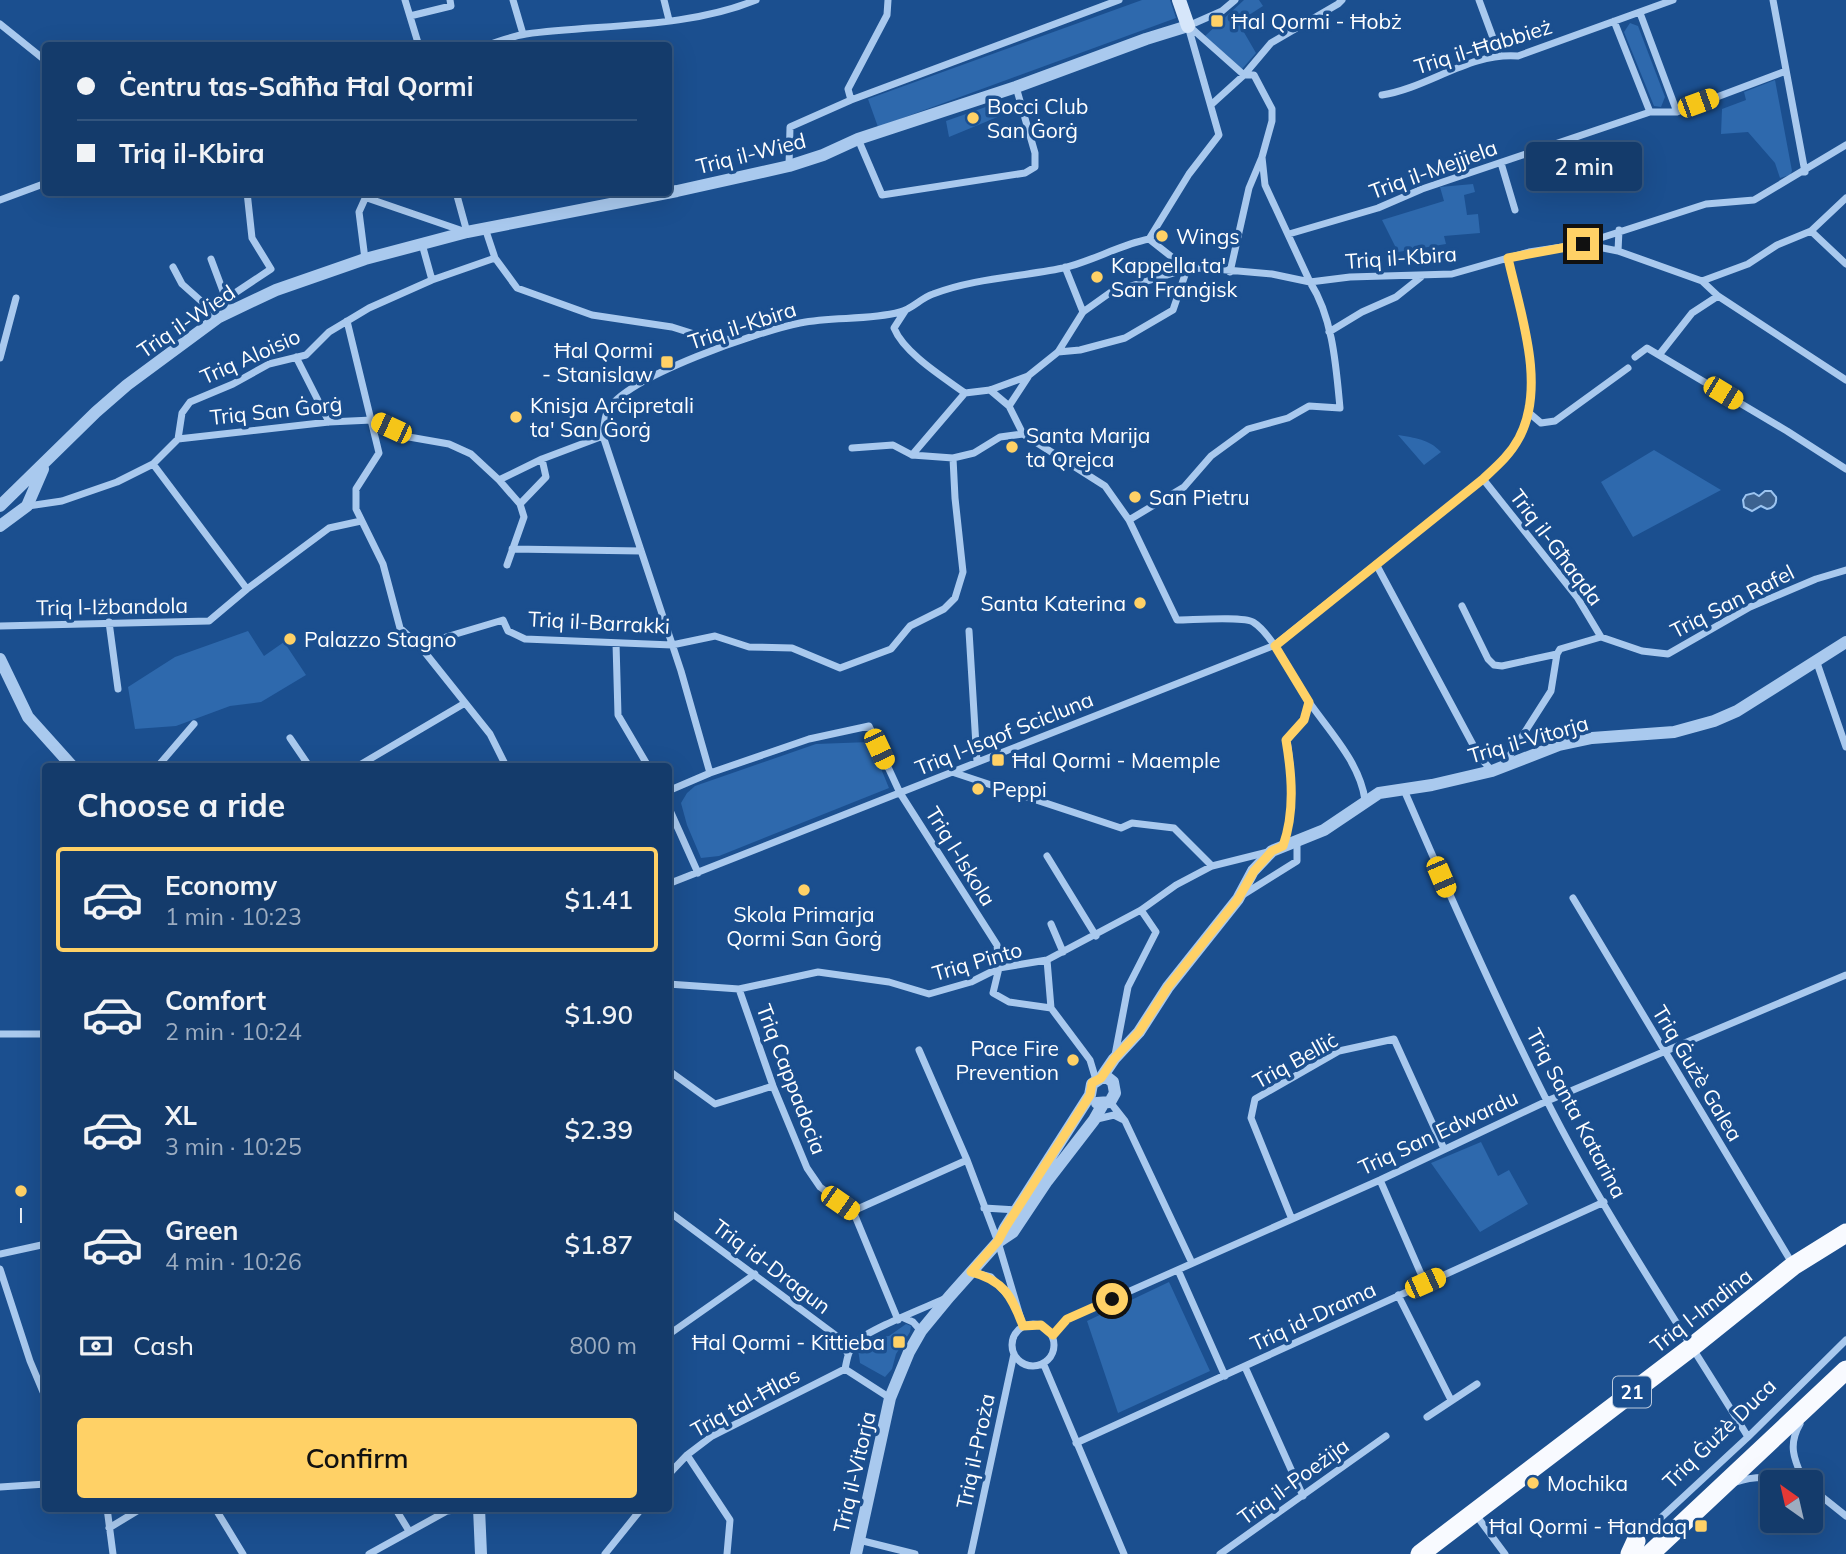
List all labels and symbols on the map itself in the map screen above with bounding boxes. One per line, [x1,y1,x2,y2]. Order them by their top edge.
place label: Ħal Qormi - Ħobż [1231,8,1402,34]
marker: Ħal Qormi - Ħobż [1209,13,1225,29]
street label: Triq il-Ħabbież [1411,13,1555,79]
car [1675,86,1722,120]
place label: Bocci Club San Ġorġ [987,93,1088,143]
marker: Bocci Club San Ġorġ [965,110,981,126]
street label: Triq il-Wied [693,127,809,179]
street label: Triq il-Mejjiela [1365,134,1501,204]
callout: 2 min [1525,142,1641,191]
place label: Wings [1176,223,1240,249]
marker: Wings [1154,228,1170,244]
route end [1567,228,1599,260]
street label: Triq il-Kbira [1344,240,1458,274]
place label: Kappella ta' San Franġisk [1111,252,1238,302]
marker: Kappella ta' San Franġisk [1089,269,1105,285]
street label: Triq il-Wied [132,279,240,363]
street label: Triq il-Kbira [685,295,799,355]
street label: Triq Aloisio [196,322,304,390]
place label: Ħal Qormi - Stanislaw [542,337,653,387]
marker: Ħal Qormi - Stanislaw [659,354,675,370]
car [1700,373,1747,413]
street label: Triq San Ġorġ [209,390,343,430]
place label: Knisja Arċipretali ta' San Ġorġ [530,392,694,442]
marker: Knisja Arċipretali ta' San Ġorġ [508,409,524,425]
car [368,410,415,446]
place label: Santa Marija ta Qrejca [1026,422,1150,472]
marker: Santa Marija ta Qrejca [1004,439,1020,455]
place label: San Pietru [1149,484,1250,510]
street label: Triq il-Għaqda [1505,484,1609,610]
marker: San Pietru [1127,489,1143,505]
street label: Triq San Rafel [1666,559,1798,643]
place label: Santa Katerina [980,590,1126,616]
street label: Triq l-Iżbandola [36,592,188,620]
marker: Santa Katerina [1132,595,1148,611]
street label: Triq il-Barrakki [527,605,671,639]
place label: Palazzo Stagno [304,626,456,652]
marker: Palazzo Stagno [282,631,298,647]
street label: Triq l-Isqof Scicluna [911,685,1097,781]
street label: Triq il-Vitorja [1465,709,1591,769]
car [861,726,898,772]
place label: Ħal Qormi - Maemple [1012,747,1220,773]
marker: Ħal Qormi - Maemple [990,752,1006,768]
place label: Peppi [992,776,1047,802]
marker: Peppi [970,781,986,797]
street label: Triq l-Iskola [920,802,1002,910]
car [1424,854,1459,900]
marker: Skola Primarja Qormi San Ġorġ [796,882,812,898]
place label: Skola Primarja Qormi San Ġorġ [726,901,882,951]
street label: Triq Pinto [929,936,1025,986]
street label: Triq Cappadocia [751,1000,833,1158]
street label: Triq Ġużè Galea [1647,1000,1749,1146]
street label: Triq Santa Katarina [1521,1024,1633,1202]
street label: Triq Belliċ [1248,1026,1342,1094]
place label: Pace Fire Prevention [955,1035,1059,1085]
marker: Pace Fire Prevention [1065,1052,1081,1068]
street label: Triq San Edwardu [1354,1084,1522,1180]
car [817,1182,864,1224]
marker: I [13,1183,29,1199]
place label: I [18,1202,24,1228]
street label: Triq id-Dragun [708,1213,836,1319]
street label: Triq l-Imdina [1645,1262,1757,1358]
car [1402,1265,1449,1301]
street label: Triq id-Drama [1246,1276,1380,1356]
route start [1096,1283,1128,1315]
place label: Ħal Qormi - Kittieba [692,1329,885,1355]
marker: Ħal Qormi - Kittieba [891,1334,907,1350]
street label: Triq tal-Ħlas [686,1361,804,1443]
street label: Triq Ġużè Duca [1657,1372,1781,1494]
road number: 21 [1613,1376,1651,1408]
street label: Triq il-Proża [950,1391,1000,1511]
street label: Triq il-Vitorja [827,1409,881,1535]
street label: Triq il-Poeżija [1232,1432,1354,1530]
place label: Mochika [1547,1470,1628,1496]
north arrow [1760,1470,1824,1533]
marker: Mochika [1525,1475,1541,1491]
place label: Ħal Qormi - Ħandaq [1489,1513,1687,1539]
marker: Ħal Qormi - Ħandaq [1693,1518,1709,1534]

